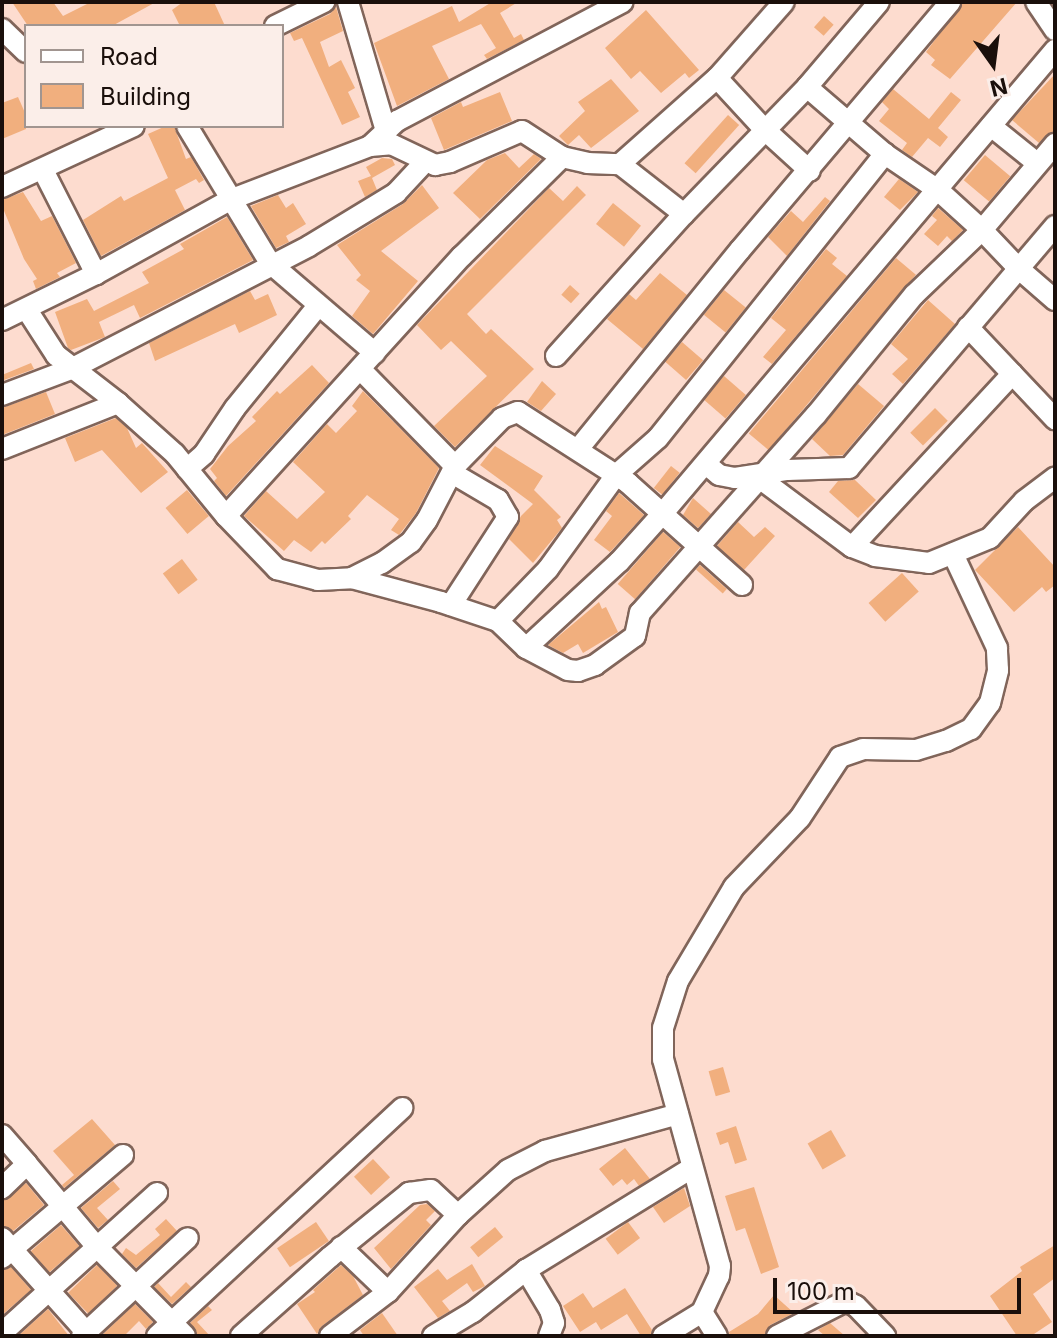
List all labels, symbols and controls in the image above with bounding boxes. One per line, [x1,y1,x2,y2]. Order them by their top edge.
legend [24,24,284,128]
north arrow [953,24,1033,104]
text: Road [100,42,158,71]
text: N [988,73,1010,102]
text: Building [100,82,191,111]
scale bar [777,1262,1025,1312]
text: 100 m [787,1277,855,1306]

